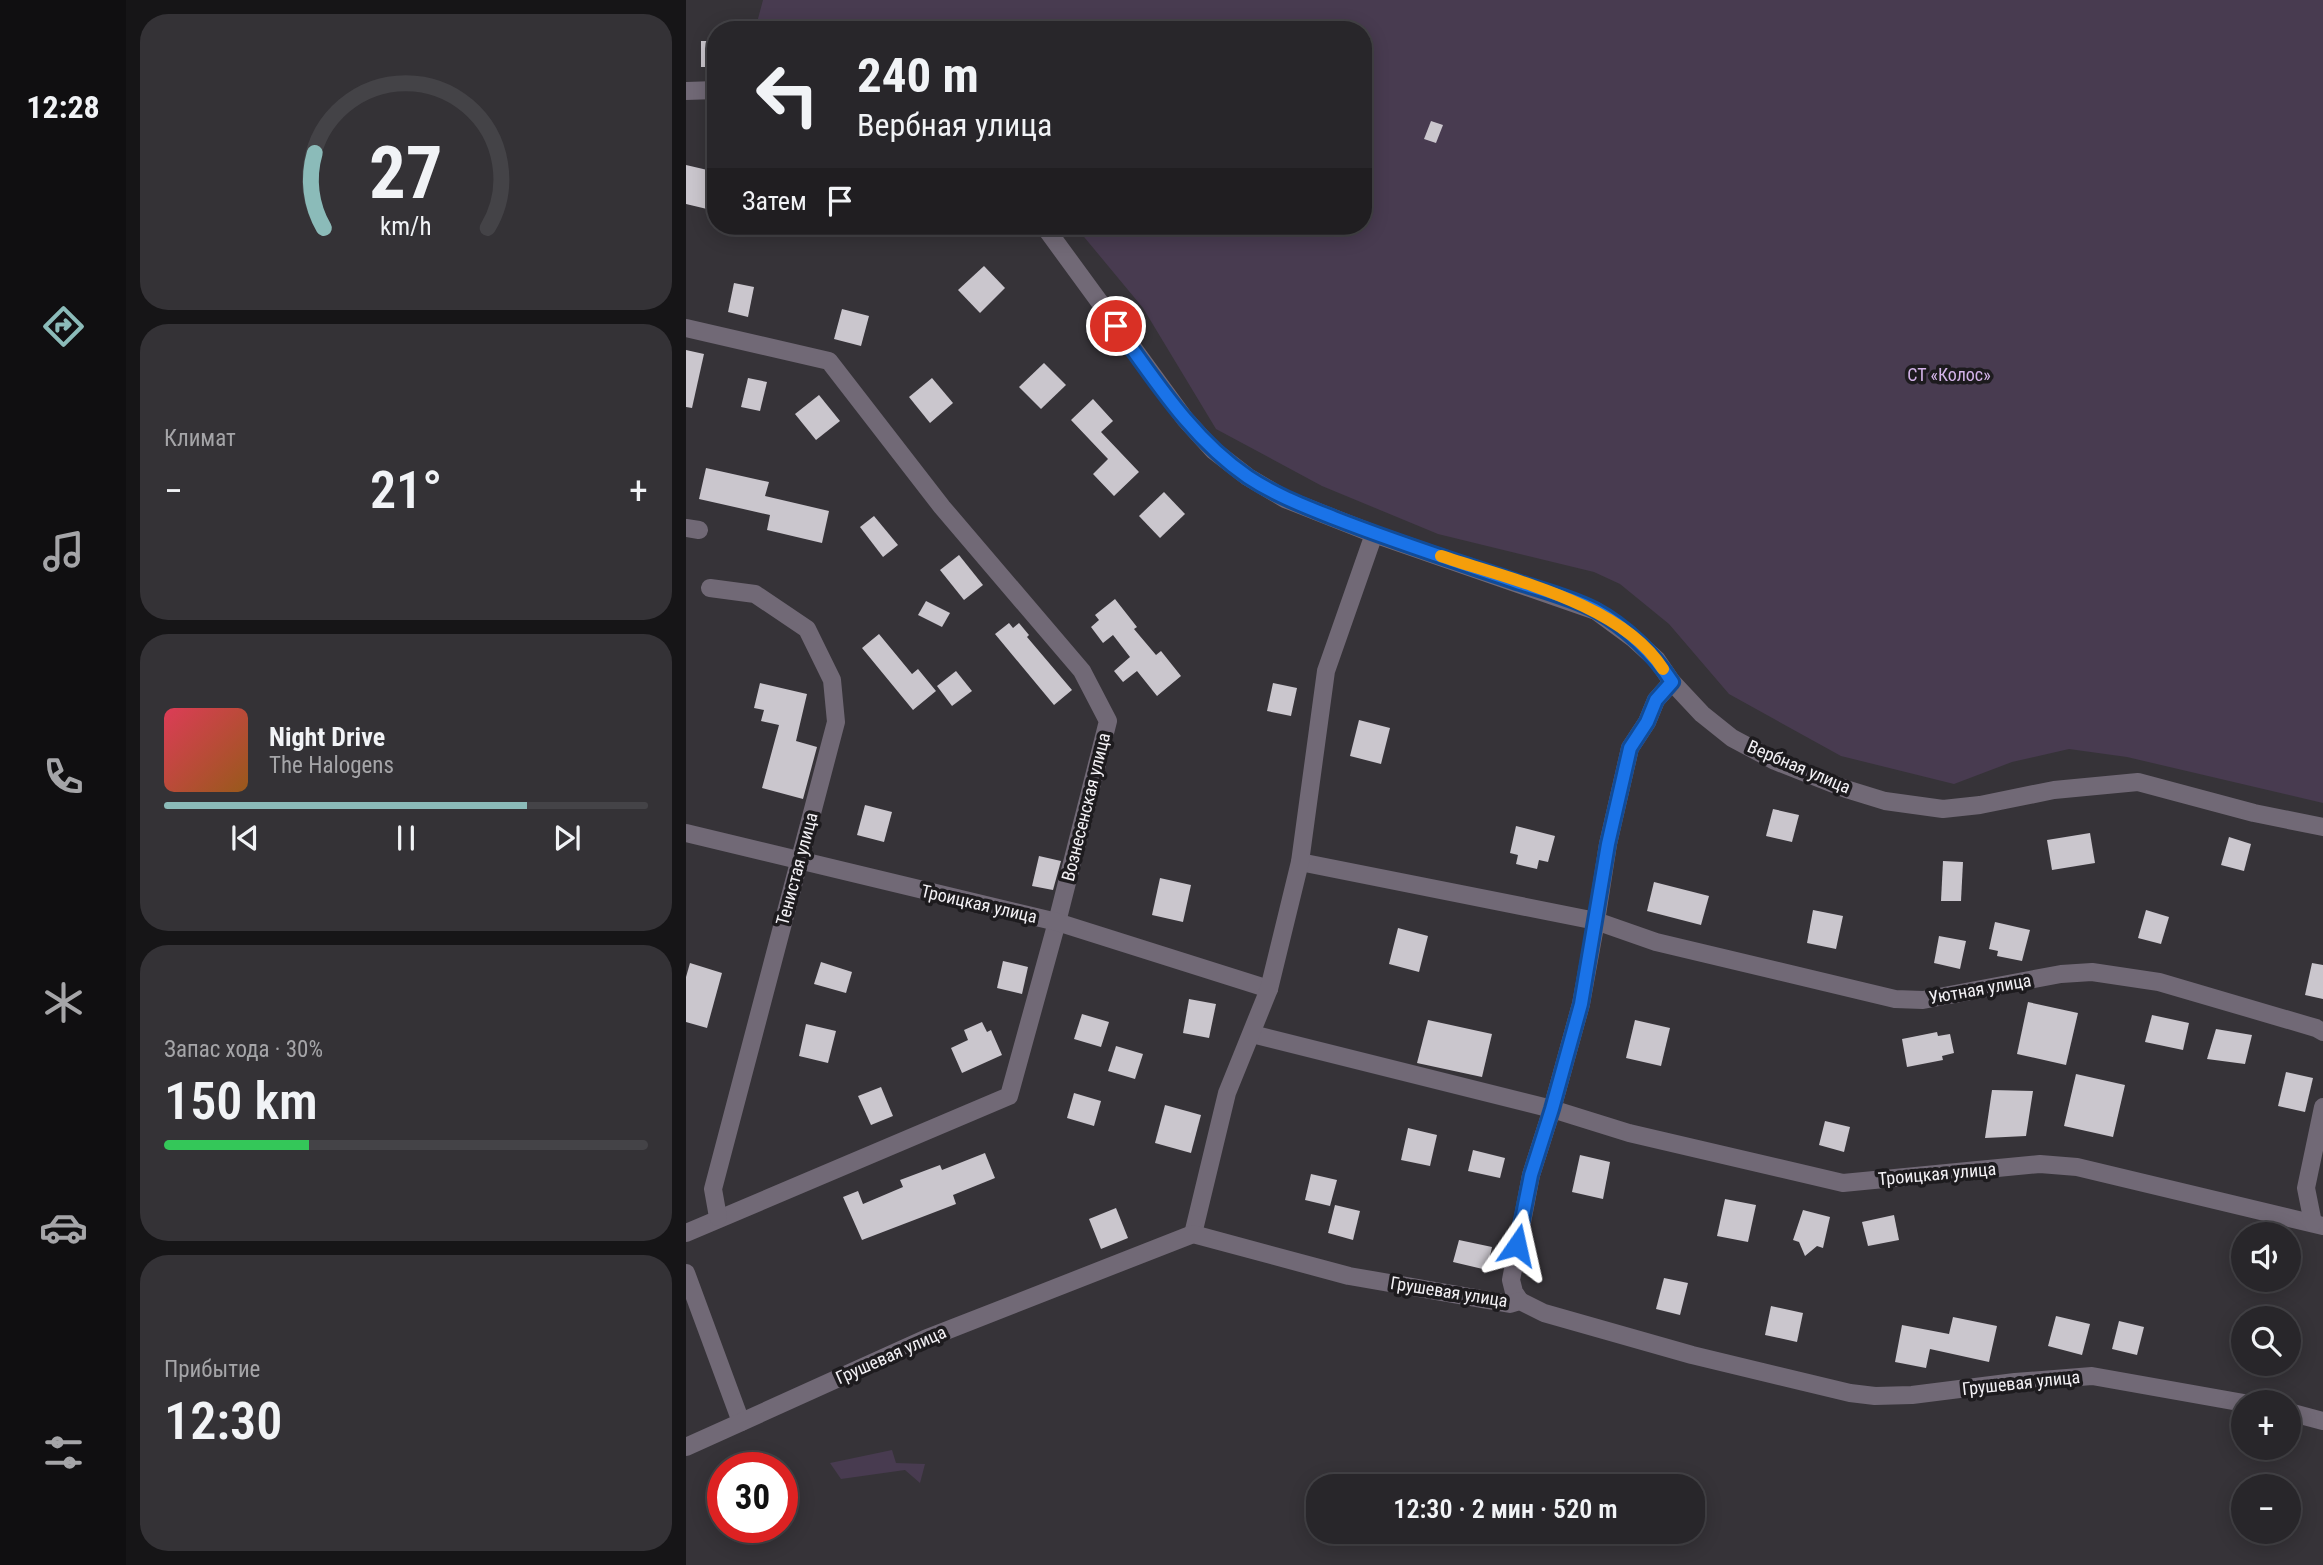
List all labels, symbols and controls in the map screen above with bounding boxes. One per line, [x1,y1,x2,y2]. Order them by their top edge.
text: 240 m [857,47,979,104]
icon: left [742,49,833,140]
text: 12:28 [26,88,100,126]
text: Вербная улица [857,106,1052,144]
text: 27 [369,130,443,216]
icon: arrive [821,182,859,220]
text: Затем [742,186,807,216]
text: km/h [380,212,432,241]
pin [1086,296,1146,356]
icon: directions [39,302,88,351]
icon: arrive [1097,307,1135,345]
park label: СТ «Колос» [1907,364,1991,385]
text: Климат [164,425,236,452]
text: 21° [370,460,442,521]
text: − [164,469,183,513]
text: + [629,469,648,513]
icon: music [39,527,88,576]
text: Night Drive [269,722,385,752]
street label: Вознесенская улица [1057,730,1114,883]
street label: Вербная улица [1745,735,1854,798]
icon: phone [39,752,88,801]
text: The Halogens [269,752,394,779]
street label: Тенистая улица [771,810,822,928]
icon: previous [226,819,264,857]
icon: pause [387,819,425,857]
icon: next [548,819,586,857]
street label: Троицкая улица [919,880,1039,927]
street label: Уютная улица [1927,969,2033,1008]
icon: climate [39,978,88,1027]
text: Запас хода · 30% [164,1036,323,1063]
text: 150 km [164,1071,318,1132]
street label: Троицкая улица [1877,1158,1997,1189]
icon: car [39,1203,88,1252]
position arrow [1480,1208,1554,1282]
map controls [2231,1222,2301,1544]
button: sound [2231,1222,2301,1292]
street label: Грушевая улица [1389,1272,1509,1311]
button: search [2231,1306,2301,1376]
street label: Грушевая улица [832,1321,949,1388]
text: Прибытие [164,1356,260,1383]
street label: Грушевая улица [1961,1366,2081,1399]
button: + [2231,1390,2301,1460]
text: 12:30 [164,1391,282,1452]
icon: filters [39,1428,88,1477]
speed limit sign: 30 [707,1452,798,1543]
button: − [2231,1474,2301,1544]
text: 12:30 · 2 мин · 520 m [1393,1494,1618,1524]

